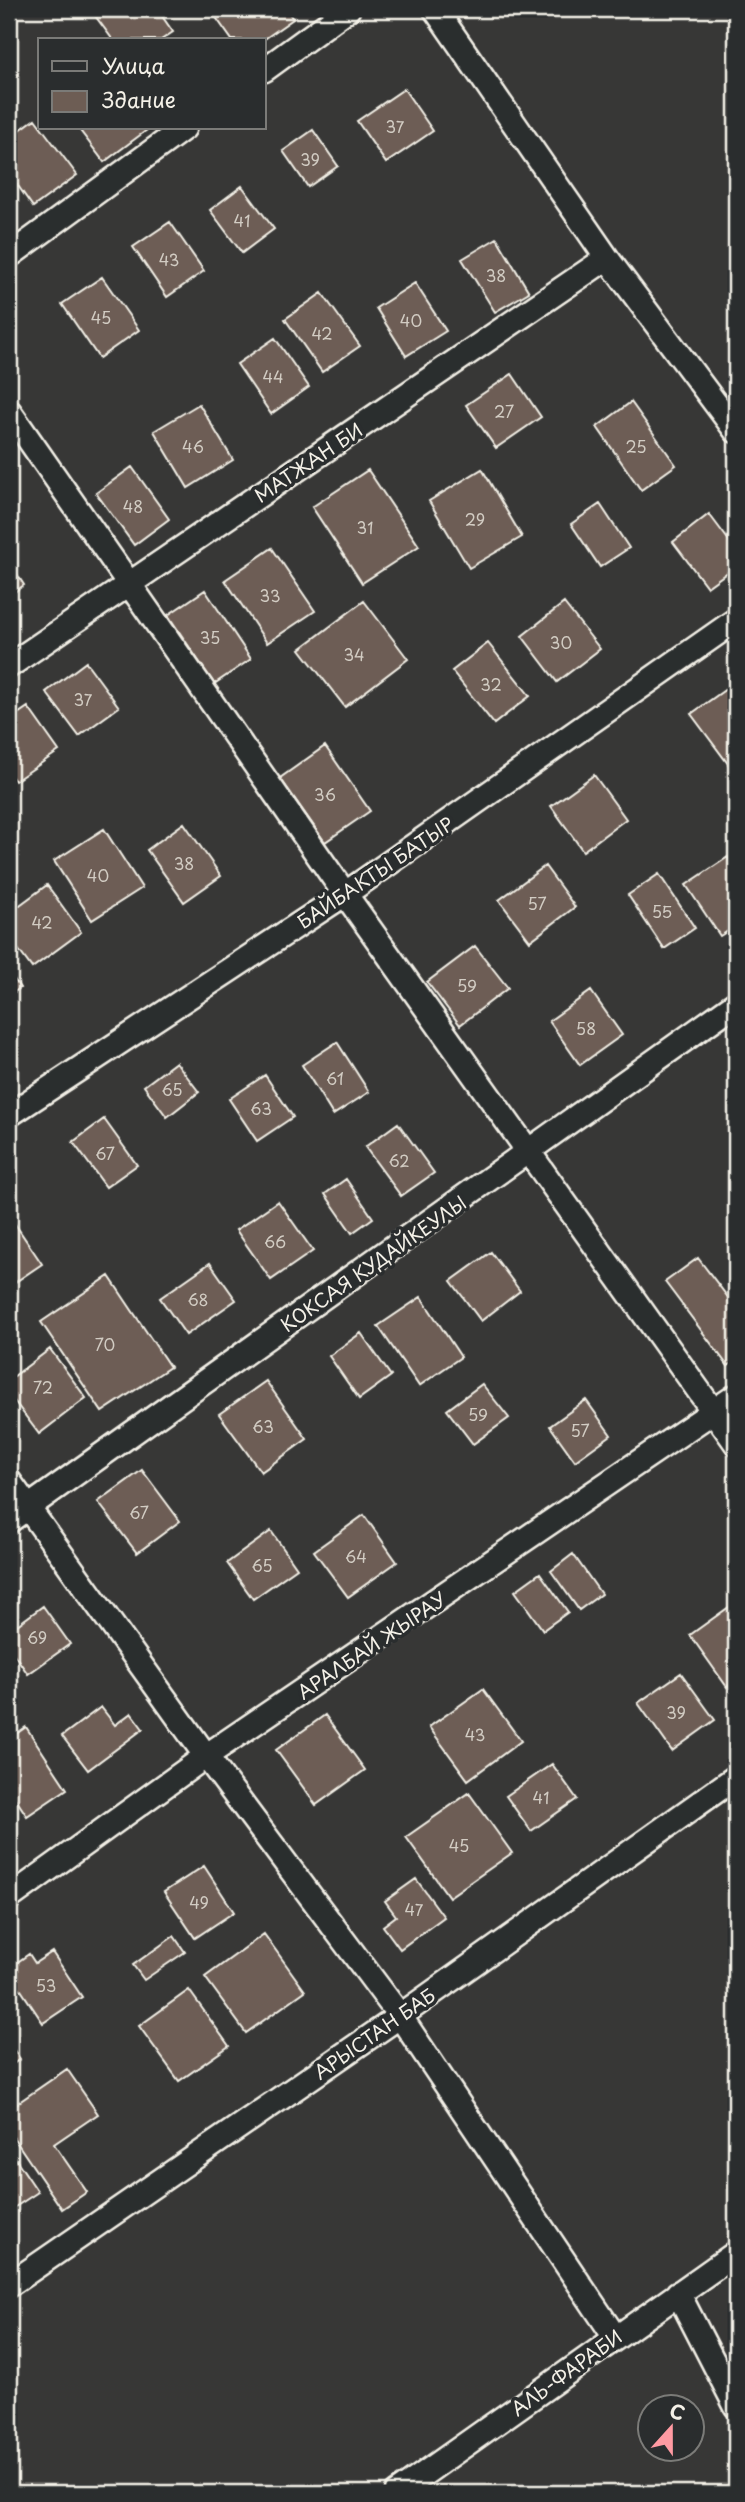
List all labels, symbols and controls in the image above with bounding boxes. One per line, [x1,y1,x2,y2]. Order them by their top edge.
legend [38,38,266,130]
text: Улица [102,49,165,81]
text: Здание [102,83,176,115]
house number: 37 [386,114,405,138]
house number: 39 [300,147,320,171]
house number: 41 [234,208,250,232]
house number: 43 [159,247,179,271]
house number: 38 [486,263,506,287]
house number: 45 [91,305,111,329]
house number: 40 [400,308,422,332]
house number: 42 [311,321,333,345]
house number: 44 [262,364,284,388]
house number: 27 [494,399,514,423]
street label: МАТЖАН БИ [248,415,368,509]
house number: 46 [182,434,204,458]
house number: 25 [625,434,647,458]
house number: 48 [123,494,143,518]
house number: 29 [465,507,485,531]
house number: 31 [357,515,373,539]
house number: 33 [259,583,281,607]
house number: 35 [200,625,220,649]
house number: 30 [550,630,572,654]
house number: 34 [343,642,365,666]
house number: 32 [480,672,502,696]
house number: 37 [74,687,93,711]
house number: 36 [314,782,336,806]
street label: БАЙБАКТЫ БАТЫР [291,809,459,935]
house number: 38 [174,851,194,875]
house number: 40 [87,863,109,887]
house number: 57 [527,891,547,915]
house number: 55 [652,899,672,923]
house number: 42 [31,910,53,934]
house number: 59 [457,973,477,997]
house number: 58 [576,1016,596,1040]
house number: 61 [326,1066,344,1090]
house number: 65 [161,1077,183,1101]
house number: 63 [250,1096,272,1120]
house number: 67 [95,1141,115,1165]
house number: 62 [388,1148,410,1172]
street label: КОКСАЯ КУДАЙКЕУЛЫ [274,1188,472,1338]
house number: 66 [264,1229,286,1253]
house number: 68 [187,1287,209,1311]
house number: 70 [95,1332,115,1356]
house number: 72 [33,1375,53,1399]
house number: 59 [468,1402,488,1426]
house number: 63 [252,1414,274,1438]
house number: 57 [570,1418,590,1442]
house number: 67 [129,1500,149,1524]
house number: 64 [345,1544,367,1568]
house number: 65 [251,1553,273,1577]
street label: АРАЛБАЙ ЖЫРАУ [291,1584,452,1705]
house number: 69 [27,1625,47,1649]
house number: 39 [666,1700,686,1724]
house number: 43 [465,1722,485,1746]
house number: 41 [533,1785,549,1809]
house number: 45 [449,1833,469,1857]
house number: 49 [189,1890,209,1914]
house number: 47 [405,1897,424,1921]
house number: 53 [36,1973,56,1997]
street label: АРЫСТАН БАБ [307,1981,441,2085]
street label: АЛЬ-ФАРАБИ [505,2322,627,2422]
north arrow [636,2394,706,2464]
text: С [666,2396,689,2427]

